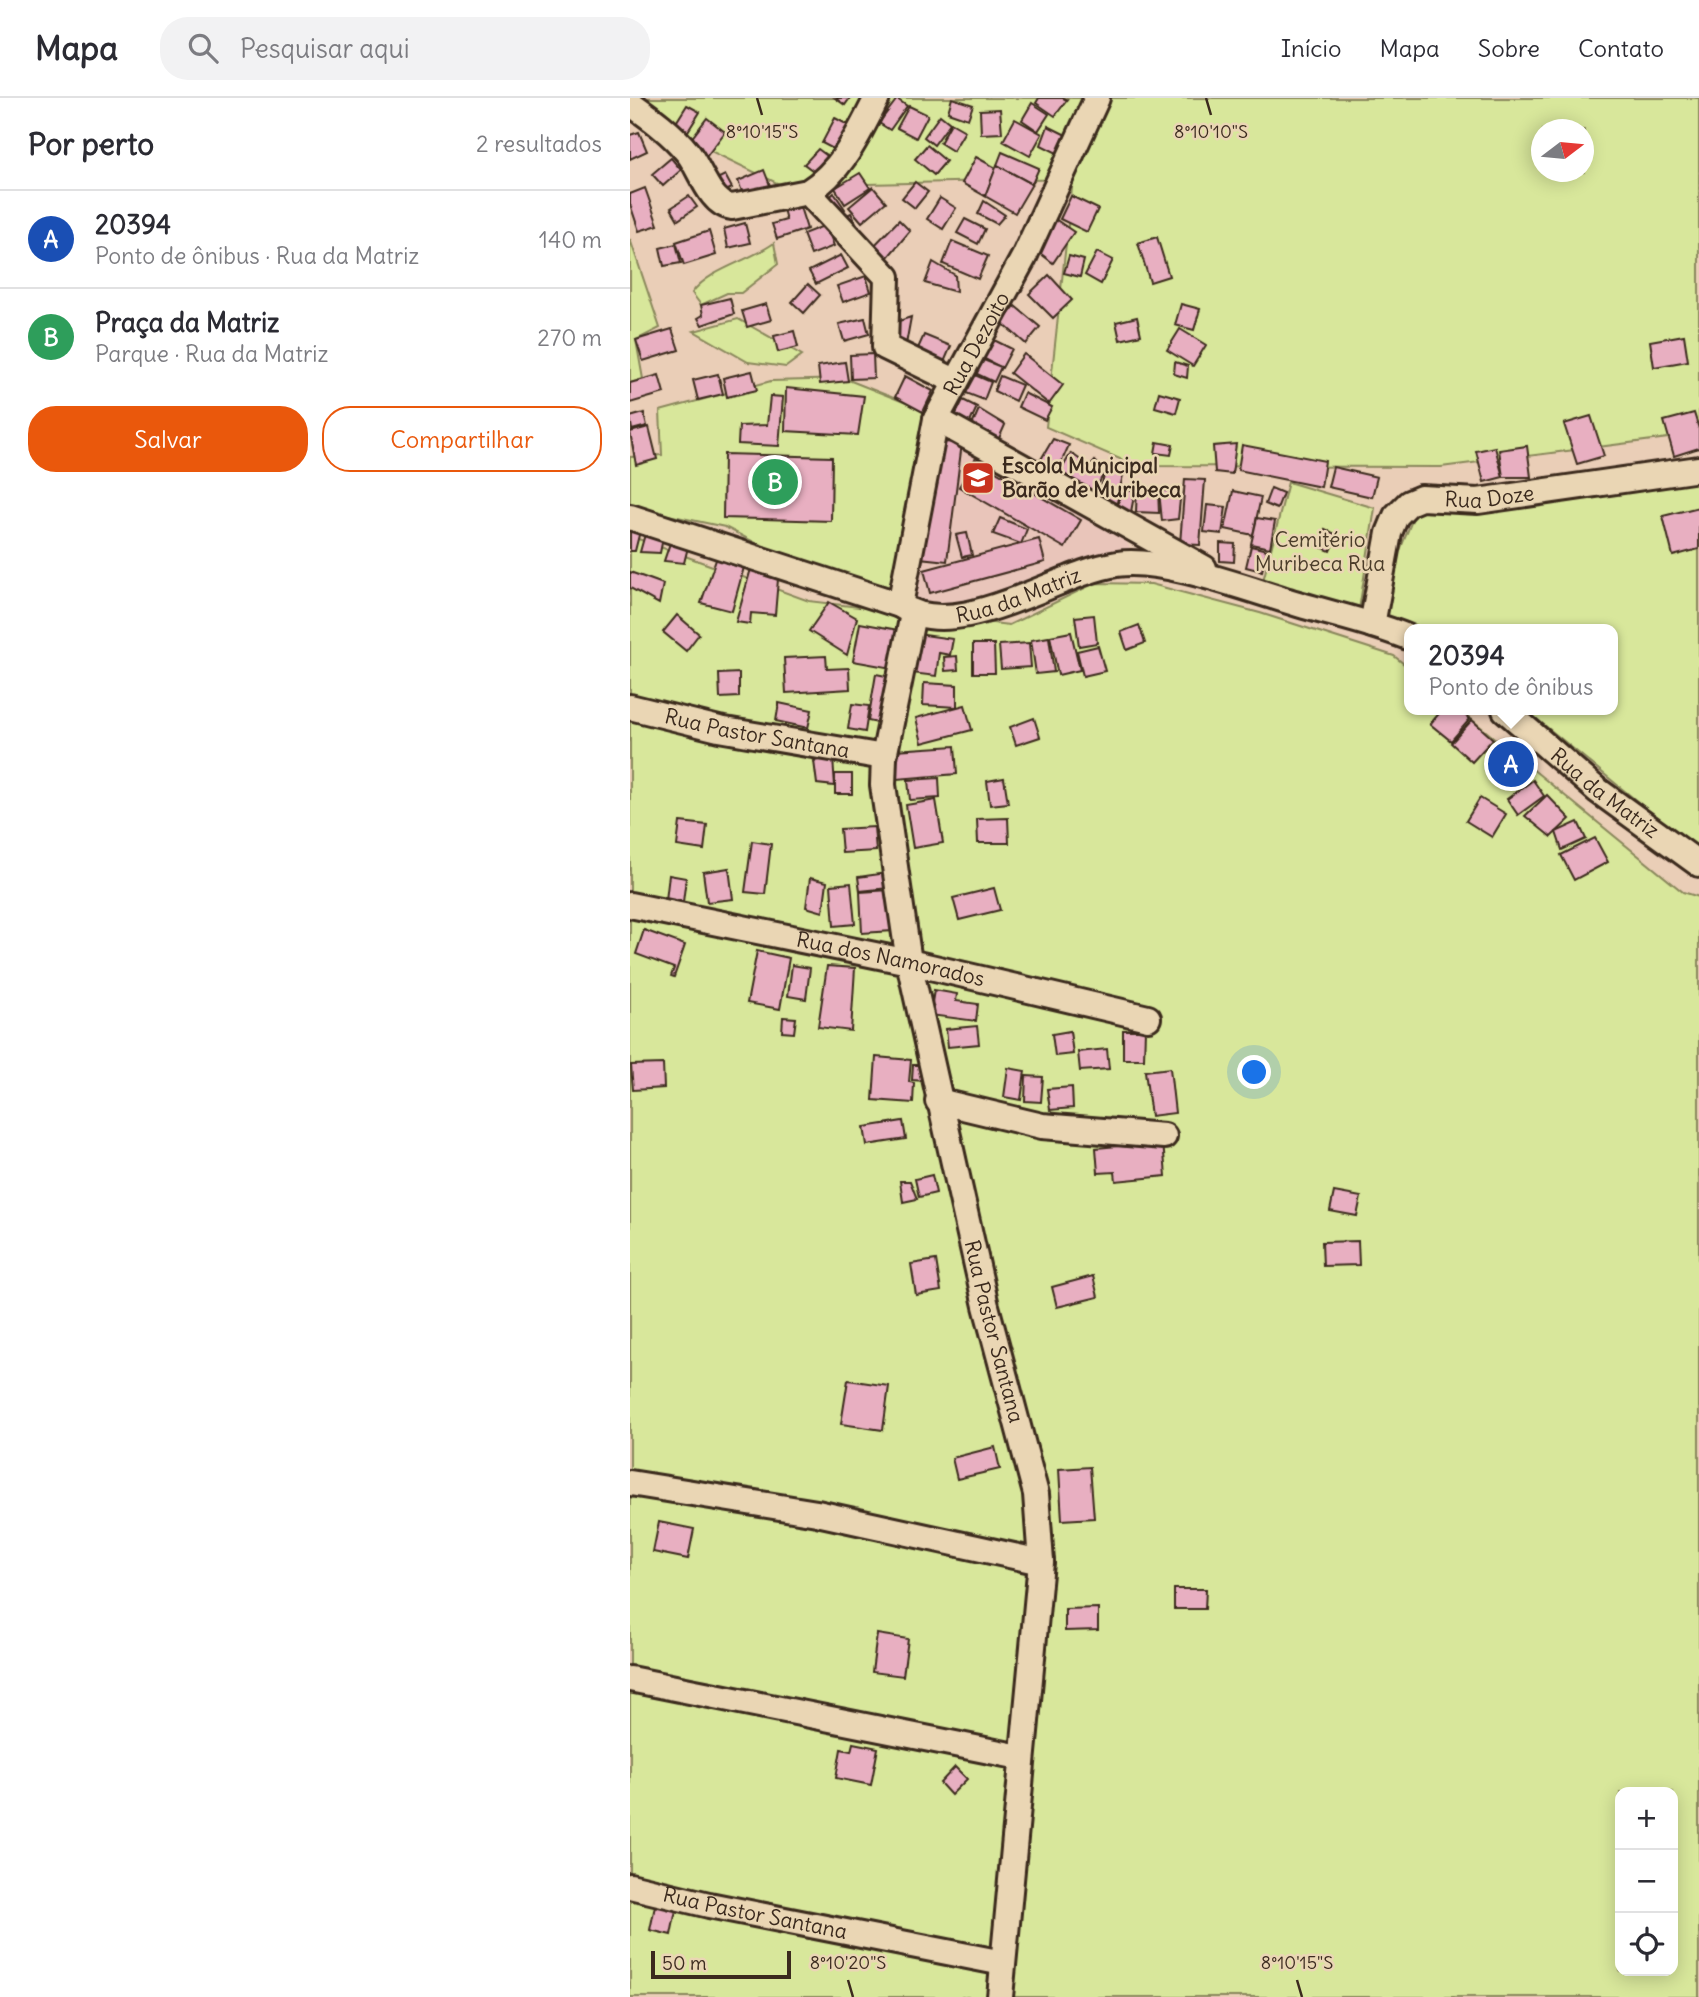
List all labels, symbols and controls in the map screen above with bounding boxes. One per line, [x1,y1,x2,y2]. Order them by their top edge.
search box [160,17,650,80]
text: Mapa [35,27,118,69]
icon: search [184,29,222,67]
text: Pesquisar aqui [240,32,410,65]
text: Início [1281,33,1341,63]
text: Mapa [1379,33,1440,63]
text: Sobre [1478,33,1540,63]
text: Contato [1578,33,1664,63]
north arrow [1531,119,1594,182]
text: 8°10'15"S [726,120,798,143]
text: 8°10'10"S [1174,120,1248,143]
text: Por perto [28,125,154,163]
text: 2 resultados [476,129,602,158]
text: 20394 [95,208,171,241]
text: A [44,225,58,254]
text: 140 m [539,225,602,254]
text: Ponto de ônibus · Rua da Matriz [95,241,419,270]
street label: Rua Dezoito [937,287,1015,400]
text: Praça da Matriz [95,306,279,339]
text: B [43,323,59,352]
text: 270 m [537,323,602,352]
text: Parque · Rua da Matriz [95,339,329,368]
button: Salvar [28,406,308,472]
button: Compartilhar [322,406,602,472]
place label: Escola Municipal Barão de Muribeca [1002,452,1181,503]
pin: B [752,456,798,508]
school or university icon: Escola Municipal Barão de Muribeca [959,459,997,497]
street label: Rua Doze [1444,479,1536,514]
park label: Cemitério Muribeca Rua [1255,526,1385,577]
street label: Rua da Matriz [954,561,1085,629]
popup [1404,624,1618,715]
text: 20394 [1429,639,1505,672]
text: Ponto de ônibus [1429,672,1593,701]
street label: Rua Pastor Santana [662,702,852,764]
pin: A [1488,738,1534,790]
street label: Rua da Matriz [1545,742,1665,844]
street label: Rua dos Namorados [794,925,987,992]
your location [1237,1055,1271,1089]
street label: Rua Pastor Santana [959,1237,1030,1426]
map controls [1615,1787,1678,1976]
button: + [1615,1787,1678,1850]
button: − [1615,1850,1678,1913]
street label: Rua Pastor Santana [660,1880,850,1945]
button: locate [1615,1913,1678,1976]
scale bar [651,1948,791,1980]
text: 50 m [662,1951,707,1975]
text: 8°10'20"S [810,1951,886,1974]
text: 8°10'15"S [1261,1951,1333,1974]

